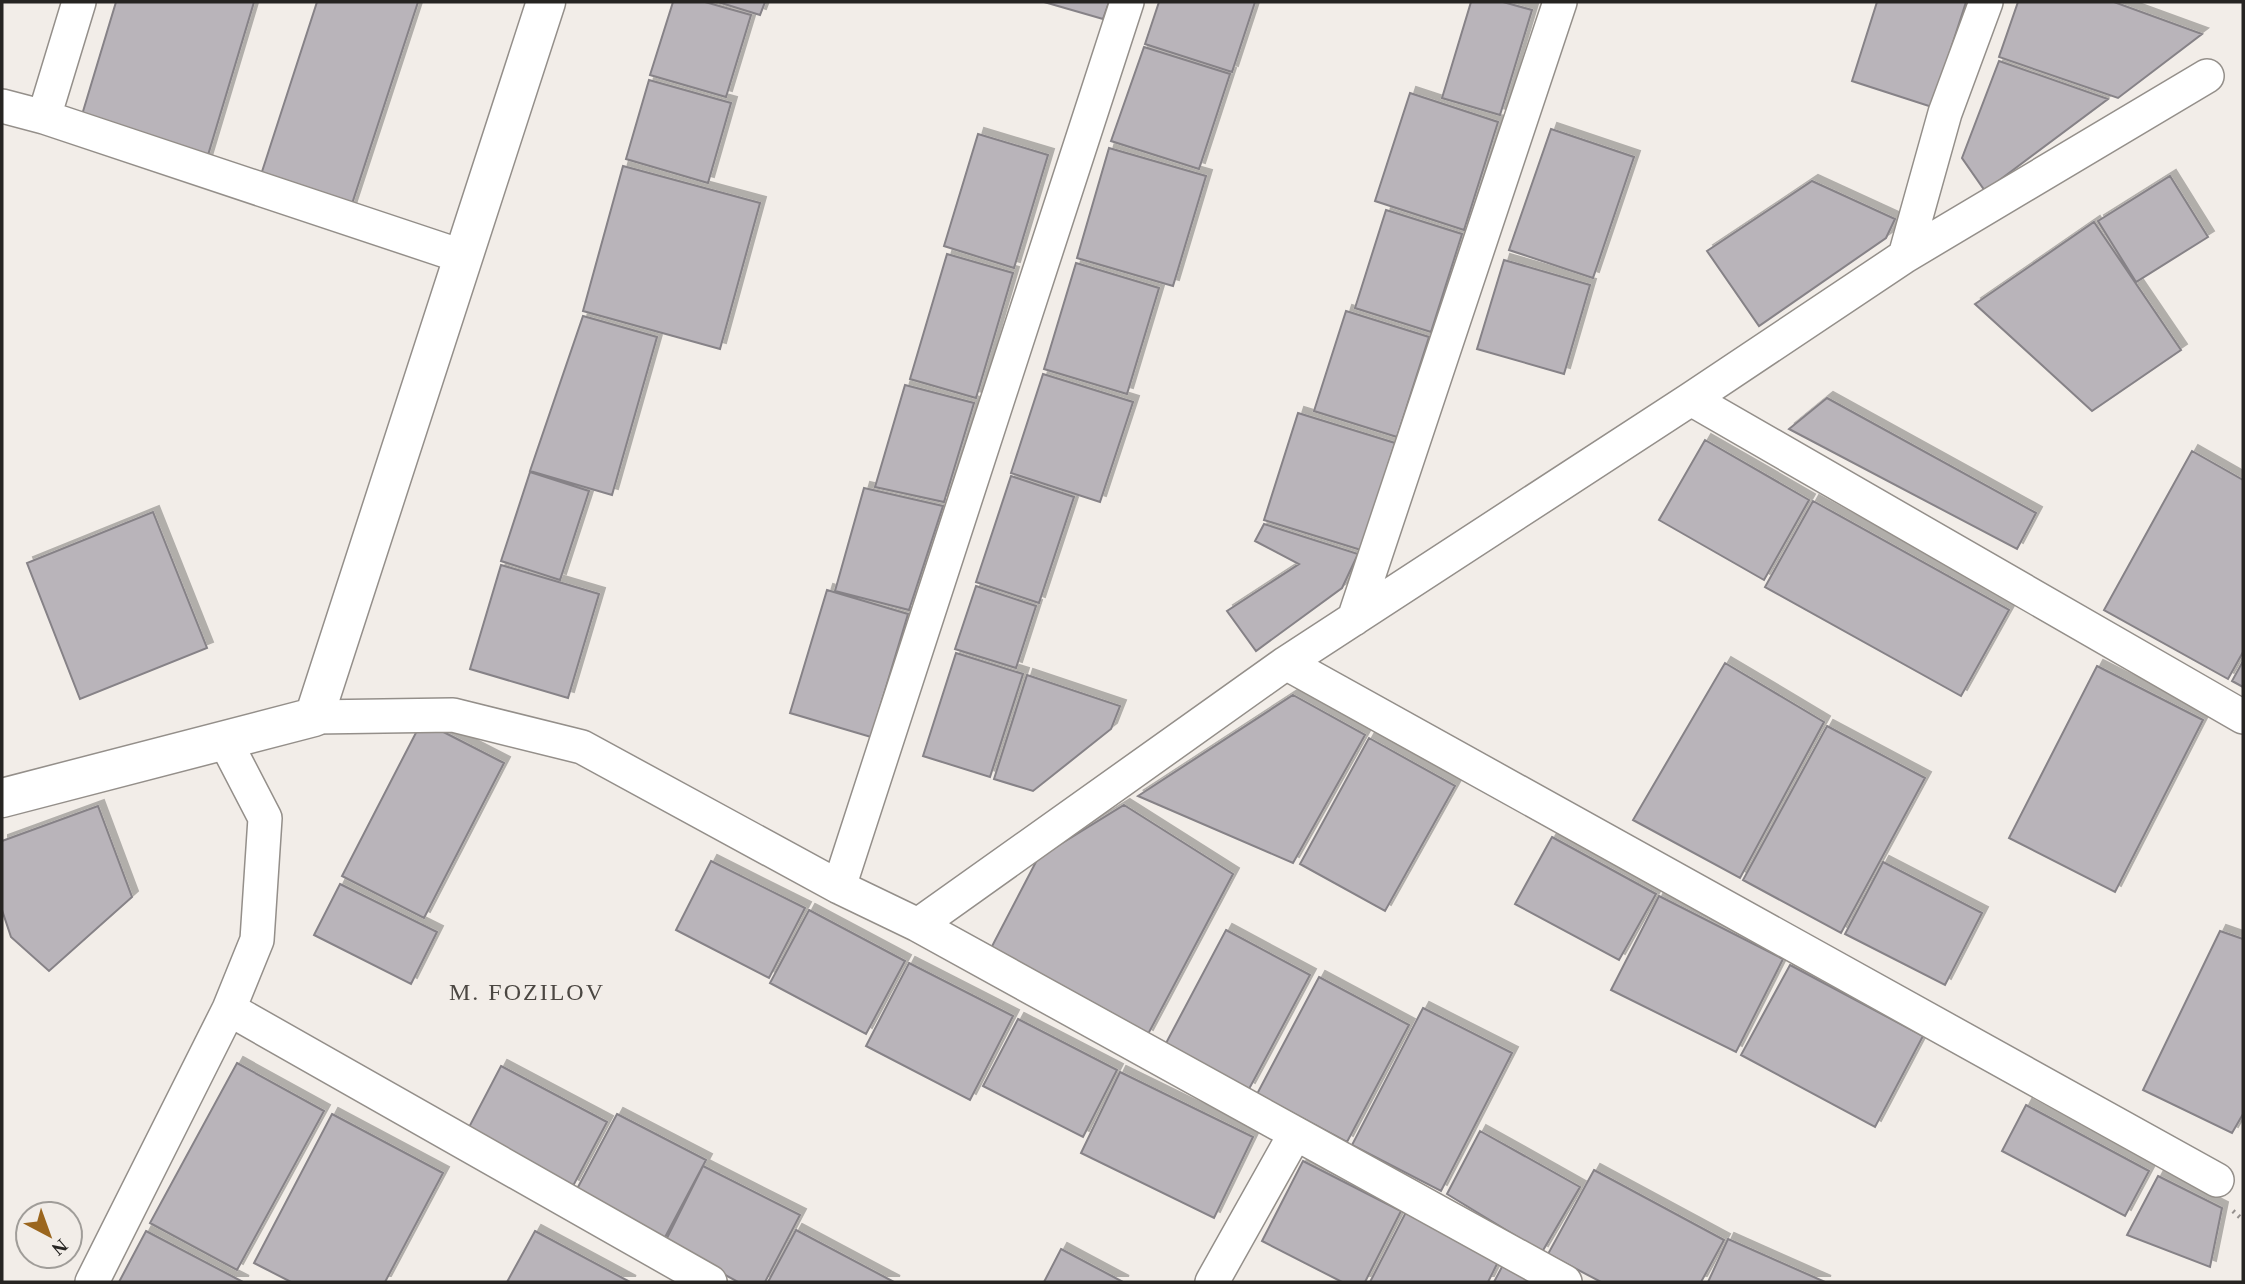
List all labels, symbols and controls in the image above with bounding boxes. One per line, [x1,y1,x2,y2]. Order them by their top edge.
district label: M. FOZILOV [449,979,605,1005]
north arrow [14,1200,84,1270]
text: N [48,1235,72,1260]

